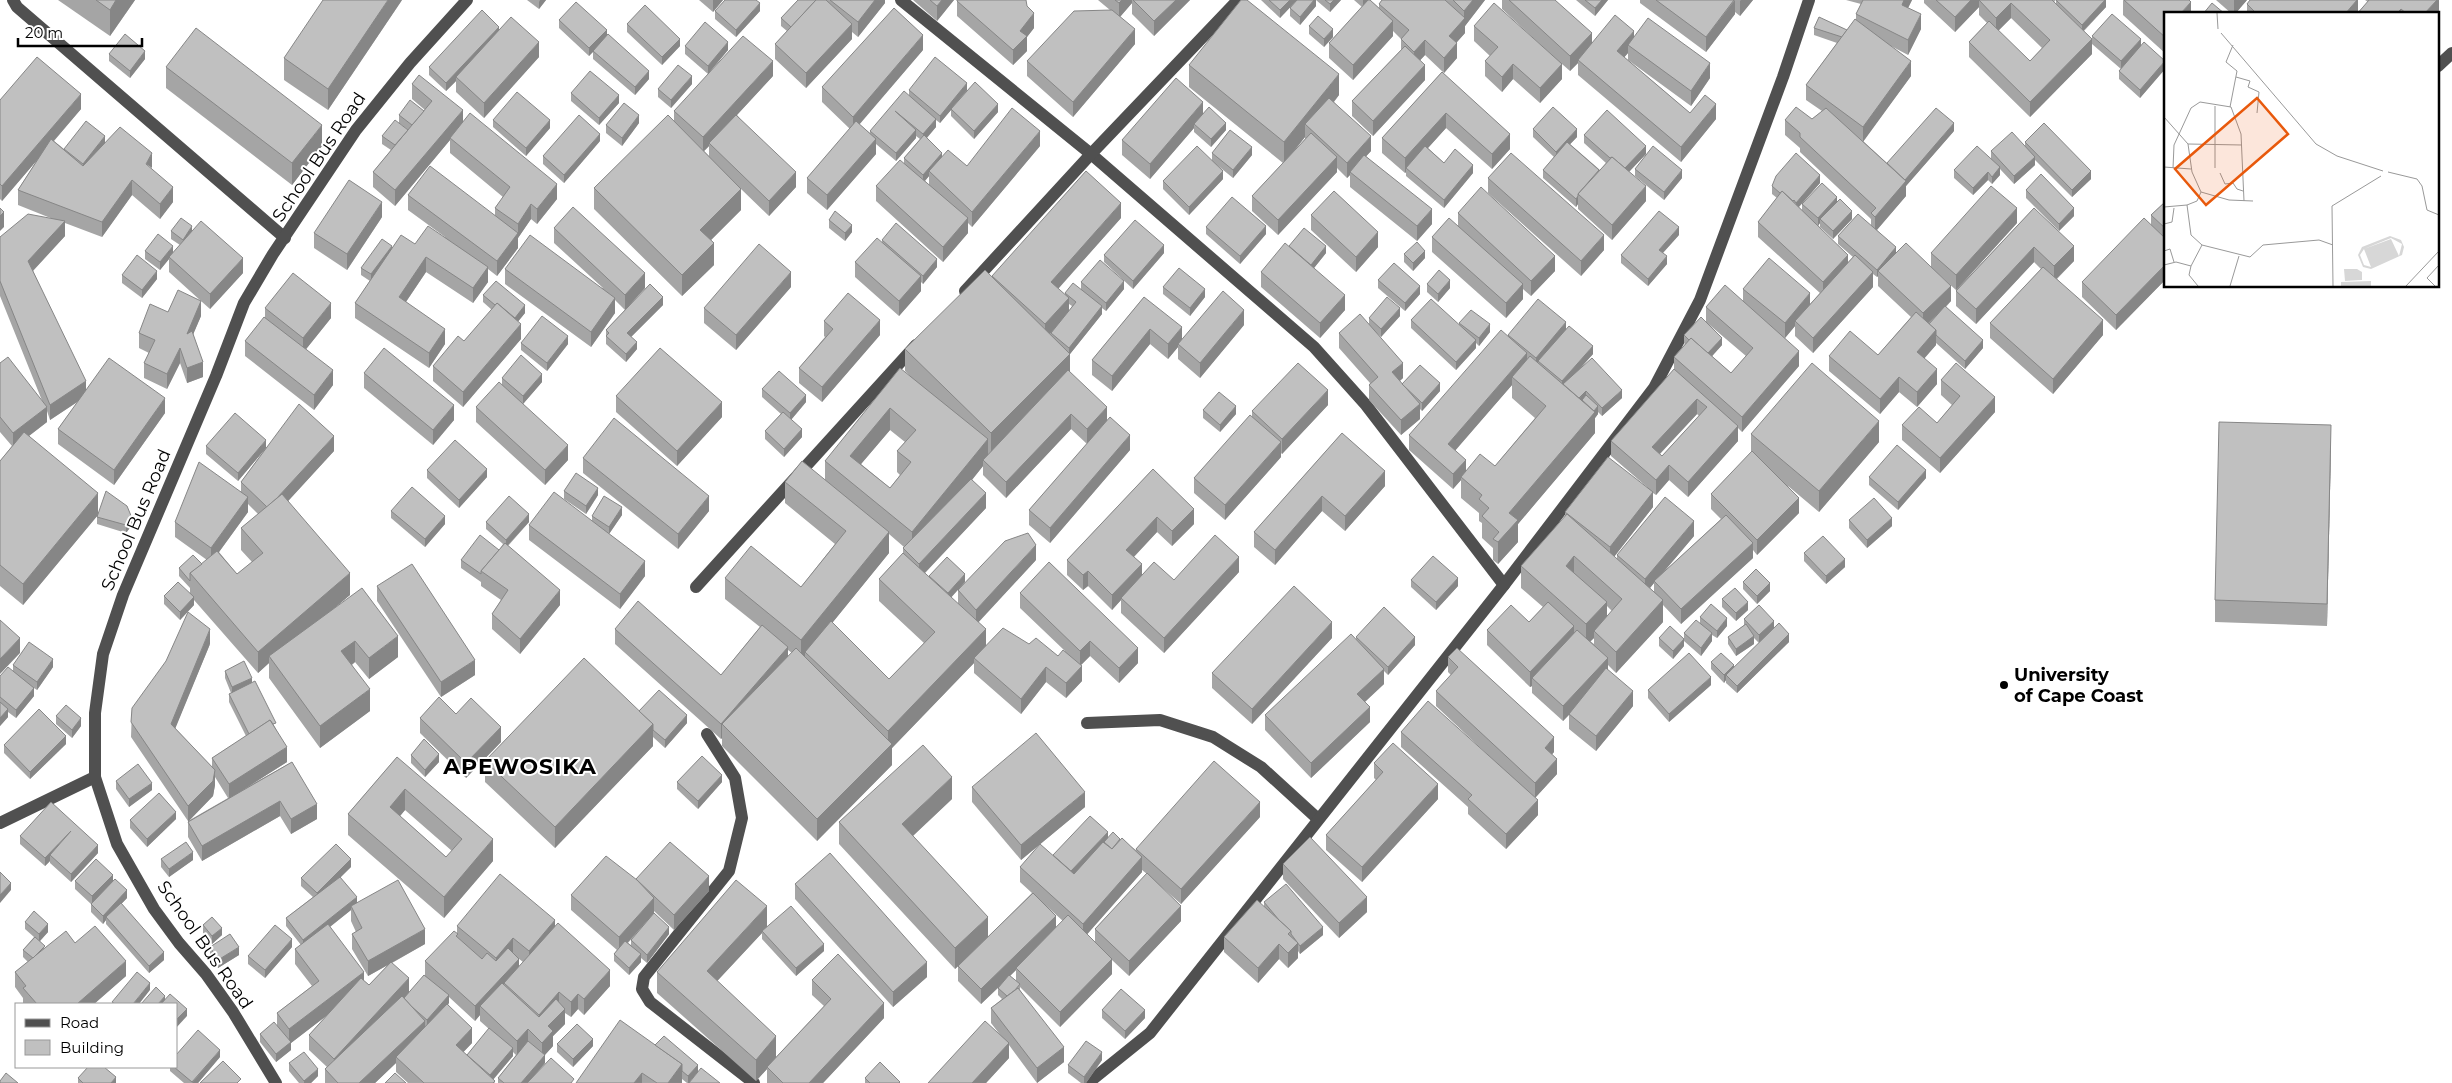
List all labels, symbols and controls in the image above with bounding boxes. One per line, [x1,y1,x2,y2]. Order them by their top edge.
inset map [2164,12,2440,288]
scale bar [18,15,141,47]
text: 20 m [25,23,63,42]
street label: School Bus Road [267,88,371,226]
street label: School Bus Road [96,446,176,594]
place label: University of Cape Coast [2014,664,2144,707]
marker: University of Cape Coast [1998,679,2010,691]
district label: APEWOSIKA [442,753,597,780]
street label: School Bus Road [153,877,257,1013]
legend [15,1003,178,1068]
text: Road [60,1013,99,1032]
text: Building [60,1038,124,1057]

